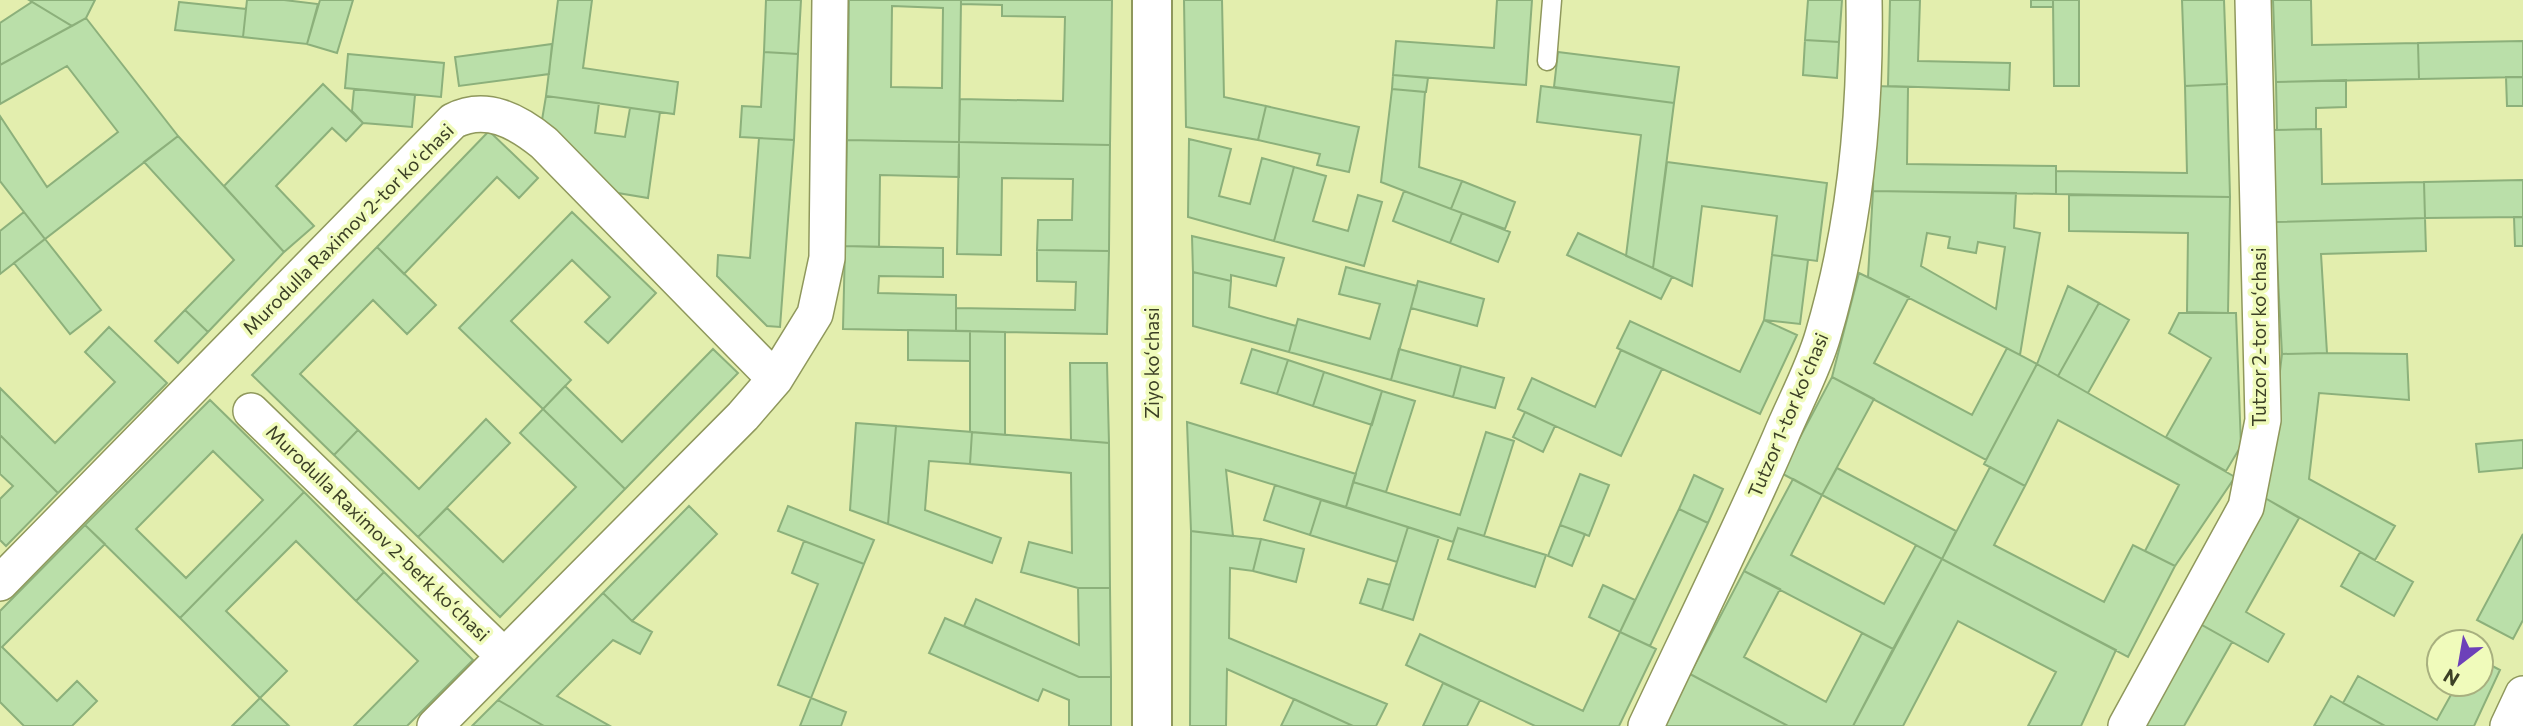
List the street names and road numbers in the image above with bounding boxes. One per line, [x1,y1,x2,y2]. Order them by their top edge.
street label: Murodulla Raximov 2-tor koʻchasi [237,118,458,339]
street label: Tutzor 2-tor koʻchasi [2247,247,2270,427]
street label: Ziyo koʻchasi [1140,307,1163,419]
street label: Tutzor 1-tor koʻchasi [1742,329,1833,501]
street label: Murodulla Raximov 2-berk koʻchasi [262,420,495,646]

